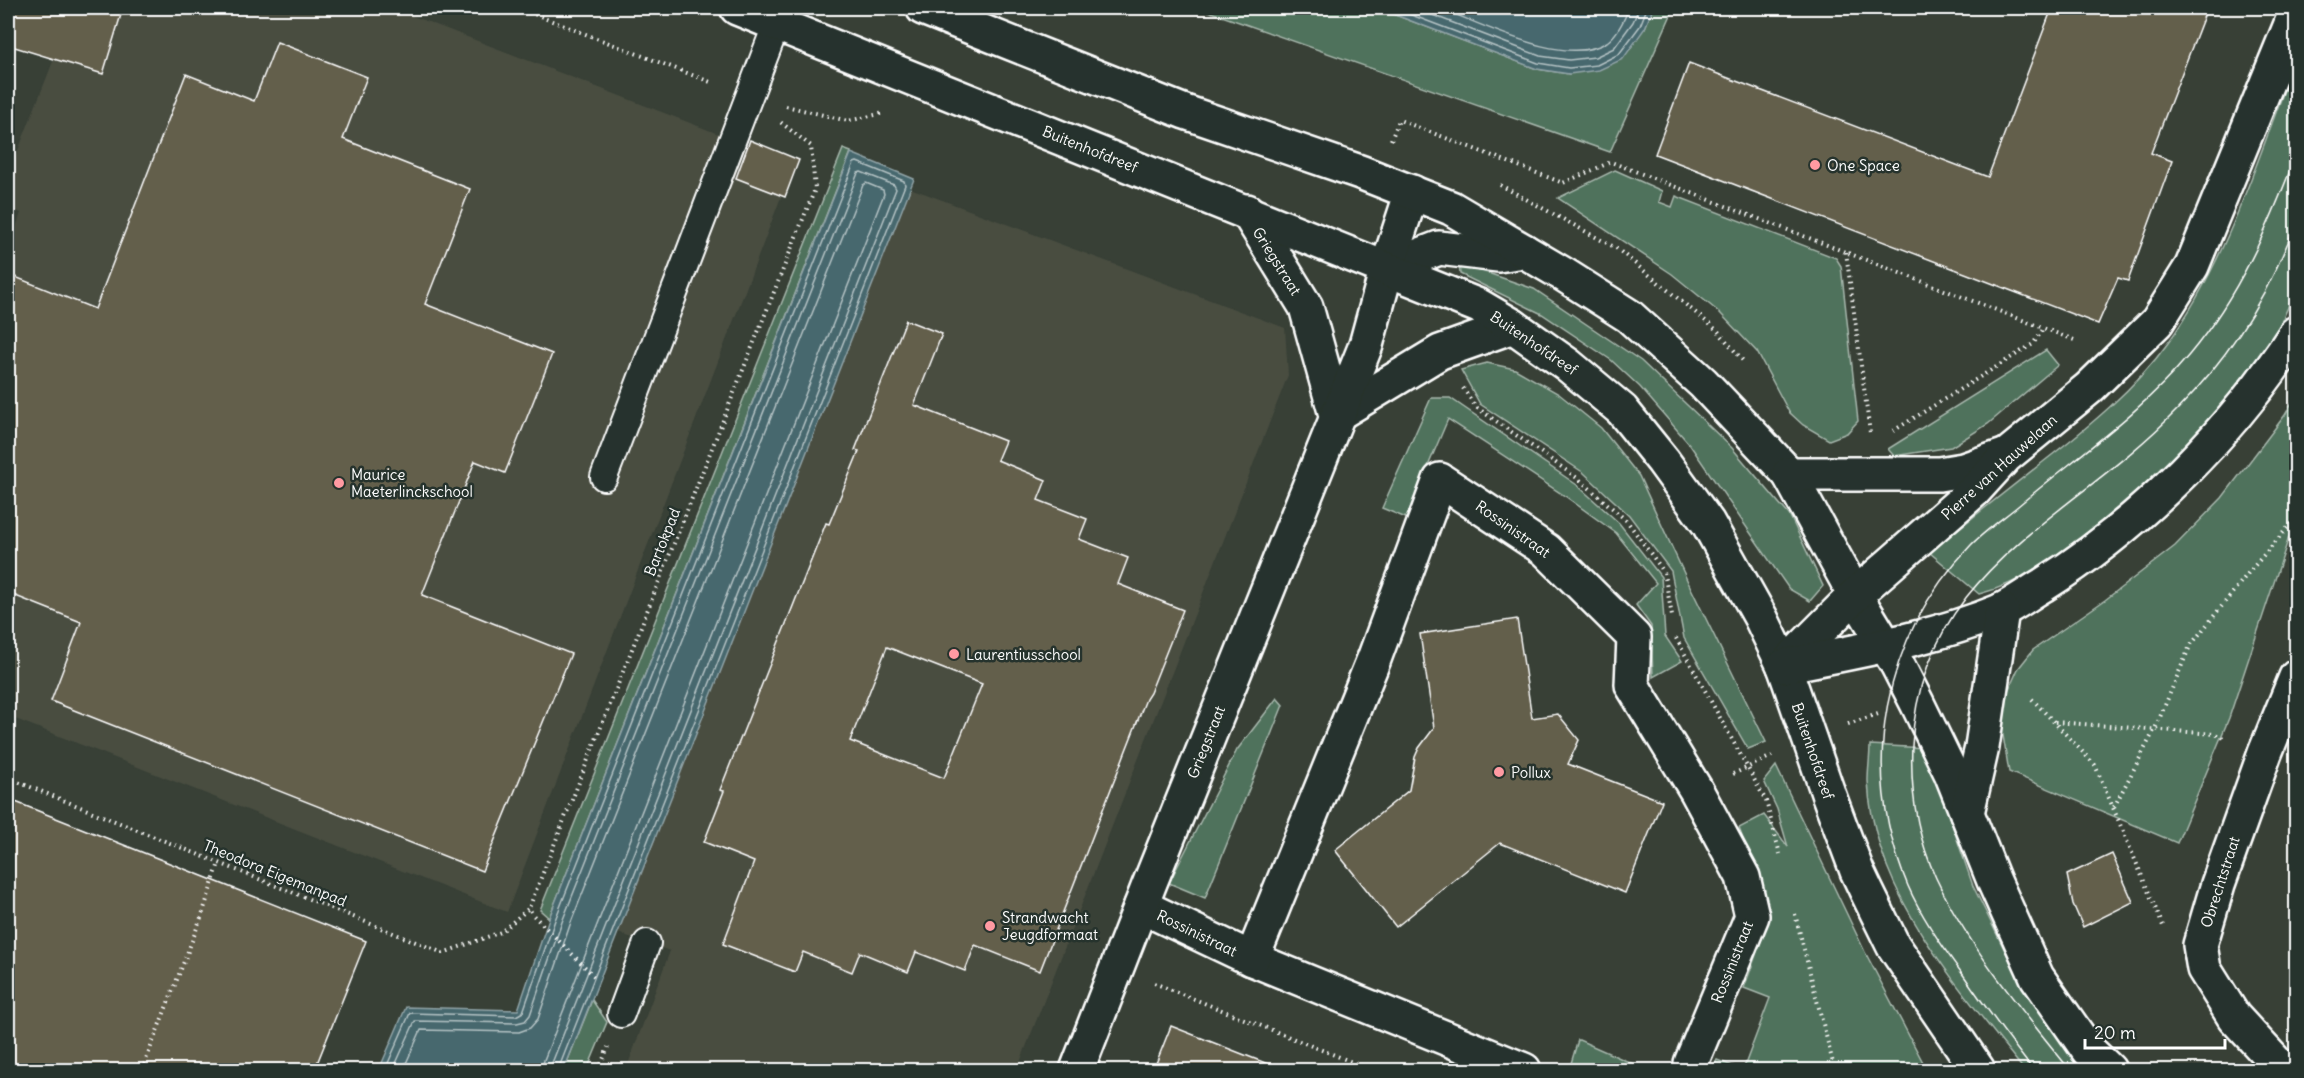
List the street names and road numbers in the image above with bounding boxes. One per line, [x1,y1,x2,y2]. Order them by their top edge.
street label: Buitenhofdreef [1040,121,1141,177]
street label: Griegstraat [1249,223,1305,299]
street label: Buitenhofdreef [1487,307,1582,380]
street label: Pierre van Hauwelaan [1937,410,2061,524]
street label: Rossinistraat [1472,496,1554,562]
street label: Bartokpad [640,505,684,579]
street label: Buitenhofdreef [1788,700,1839,803]
street label: Griegstraat [1183,703,1229,781]
street label: Obrechtstraat [2196,834,2244,930]
street label: Theodora Eigemanpad [200,835,350,911]
street label: Rossinistraat [1154,905,1240,961]
street label: Rossinistraat [1707,918,1757,1006]

